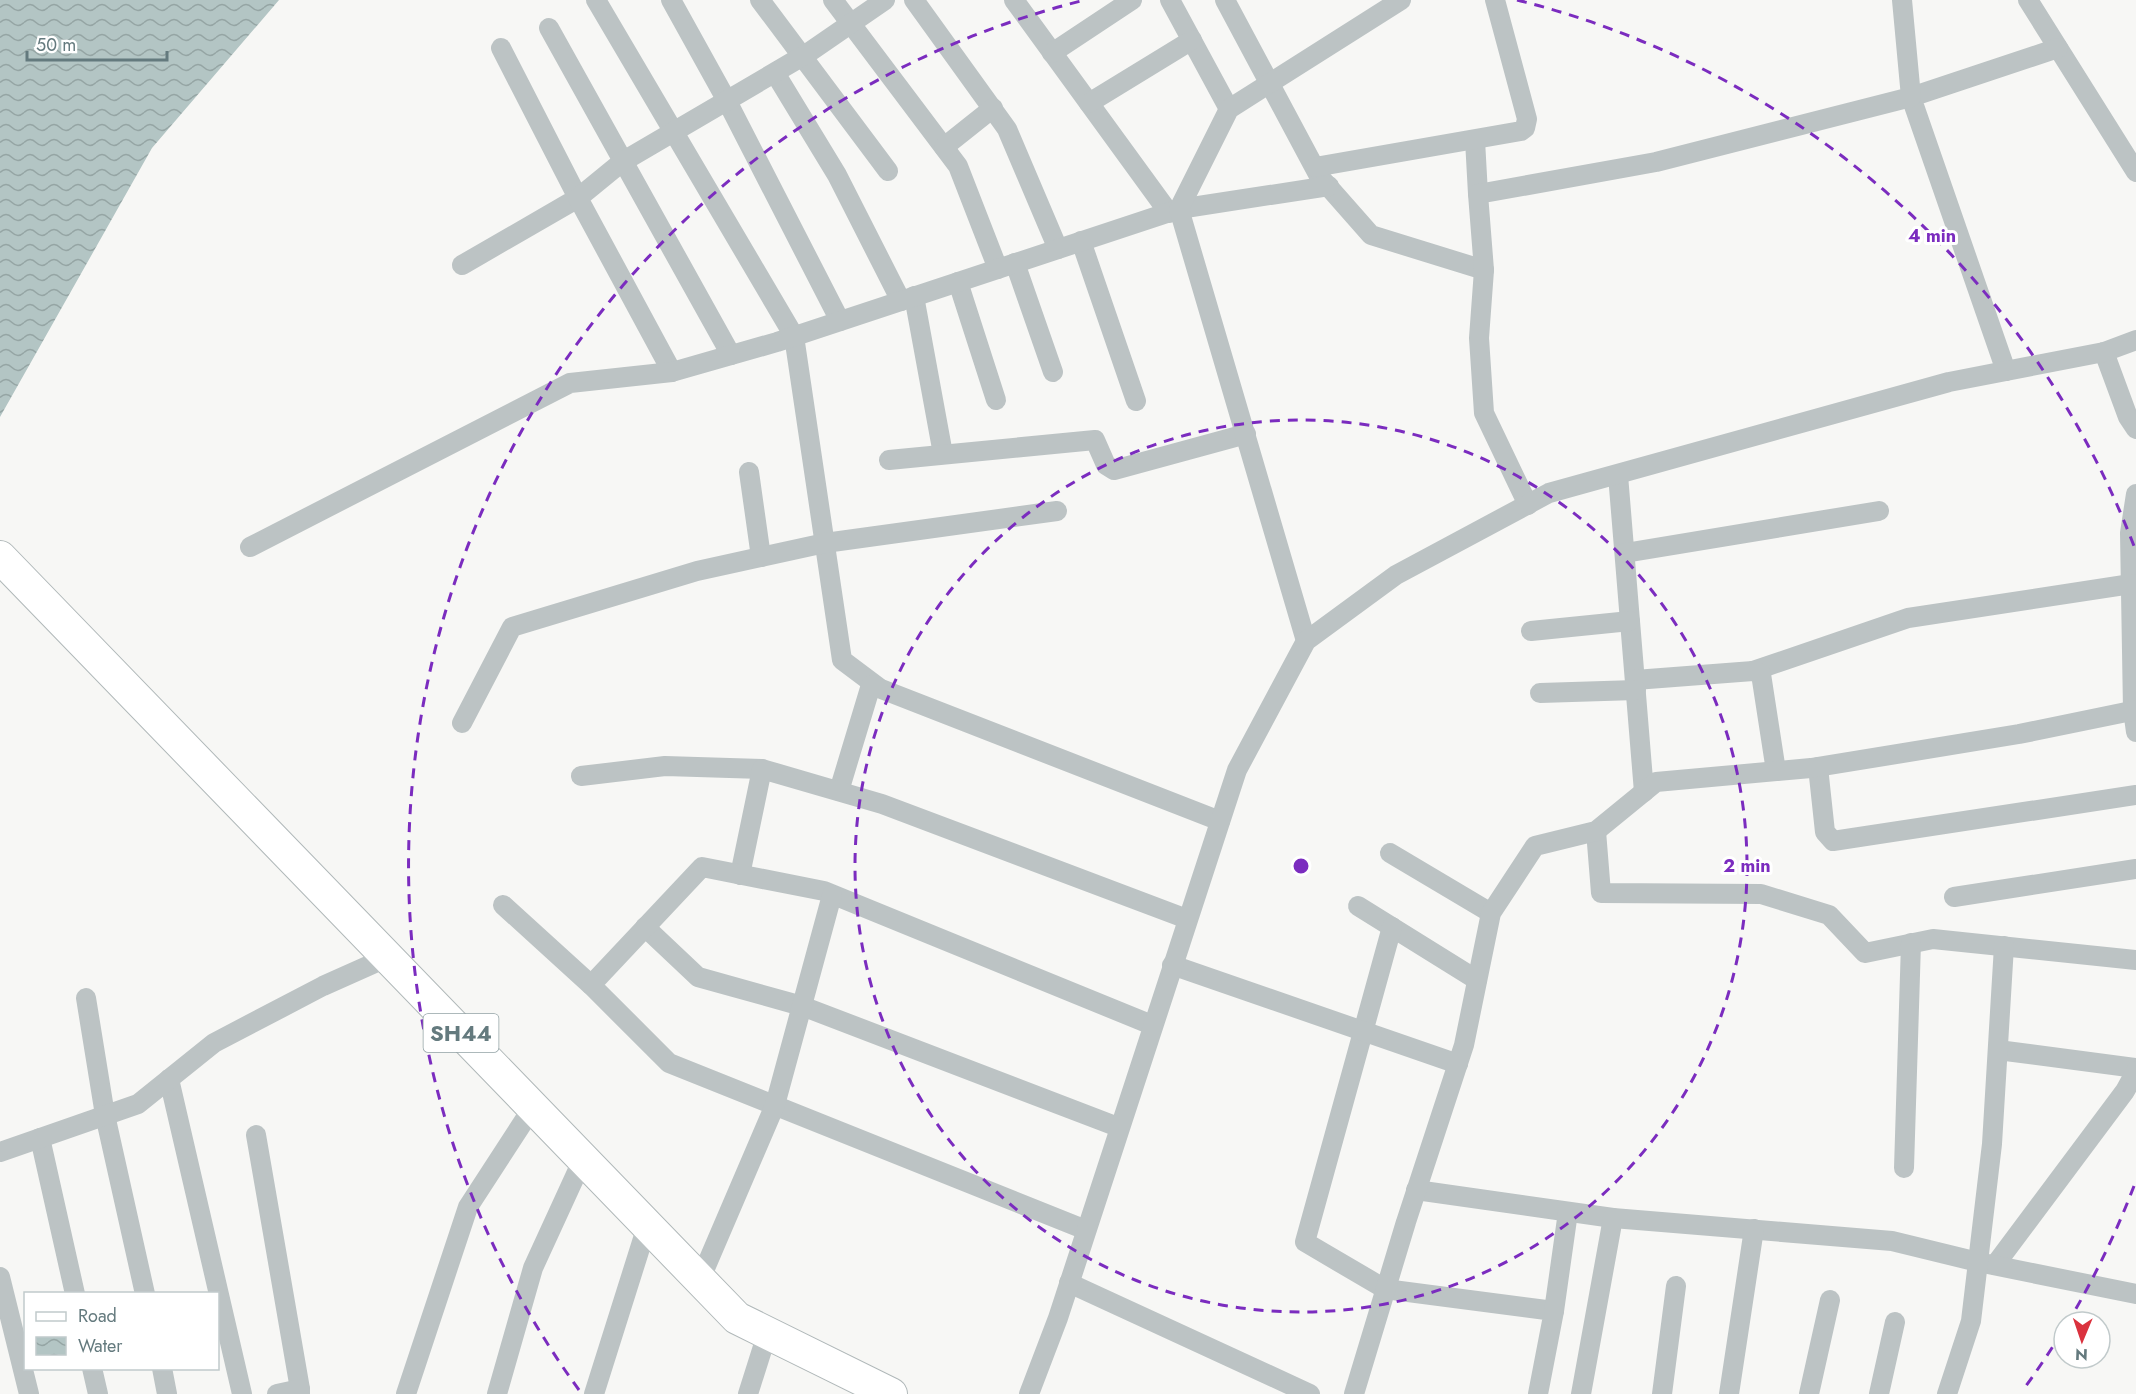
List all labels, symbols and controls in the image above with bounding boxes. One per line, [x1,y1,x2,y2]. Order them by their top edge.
scale bar [27,24,166,62]
text: 50 m [36,32,76,58]
text: 4 min [1908,223,1956,249]
text: 2 min [1723,853,1771,879]
centre of rings [1291,856,1311,876]
road number: SH44 [424,1014,498,1052]
legend [24,1292,219,1370]
text: Road [78,1303,117,1329]
north arrow [2052,1310,2112,1370]
text: Water [78,1333,123,1359]
text: N [2075,1343,2088,1366]

